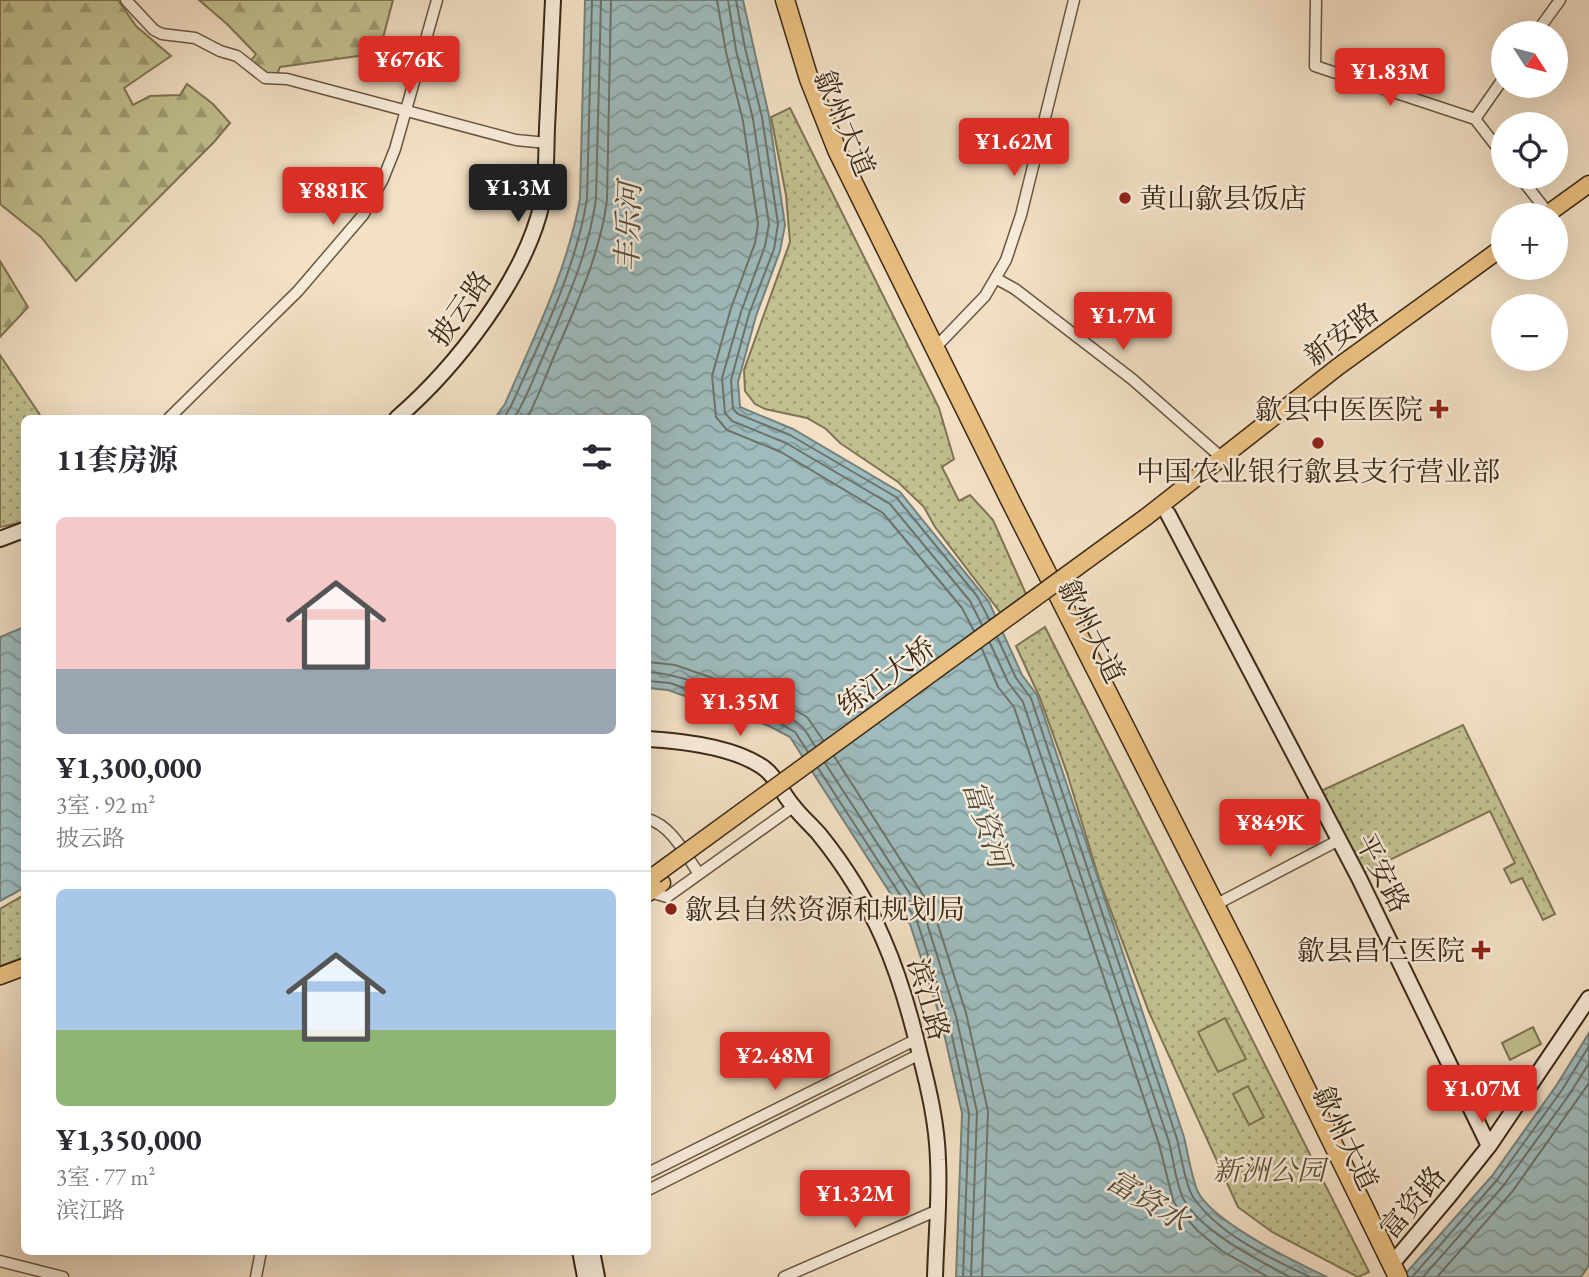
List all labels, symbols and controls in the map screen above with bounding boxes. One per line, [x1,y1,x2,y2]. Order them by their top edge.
north arrow [1491,21,1568,98]
map controls [1491,21,1568,371]
pin: ¥676K [360,36,458,96]
text: ¥676K [374,44,444,74]
pin: ¥1.83M [1333,48,1447,108]
text: ¥1.83M [1351,56,1429,86]
street label: 歙州大道 [807,64,883,182]
button: locate [1491,112,1568,189]
pin: ¥1.62M [957,118,1071,178]
text: ¥1.62M [975,126,1053,156]
pin: ¥1.3M [469,164,567,224]
pin: ¥881K [284,168,382,227]
text: ¥1.3M [485,172,551,202]
text: ¥881K [298,175,368,205]
water label: 丰乐河 [607,176,649,273]
place label: 黄山歙县饭店 [1139,180,1307,216]
marker: 黄山歙县饭店 [1117,190,1133,206]
button: + [1491,203,1568,280]
street label: 披云路 [421,263,499,353]
pin: ¥1.7M [1074,292,1172,352]
street label: 新安路 [1297,294,1385,374]
button: − [1491,294,1568,371]
text: ¥1.7M [1090,300,1156,330]
place label: 歙县中医医院 [1255,391,1423,427]
marker: 歙县中医医院 [1429,399,1449,419]
marker: 中国农业银行歙县支行营业部 [1310,435,1326,451]
icon: filters [578,438,616,476]
text: 11套房源 [56,440,178,479]
place label: 中国农业银行歙县支行营业部 [1136,453,1500,489]
icon: home [273,562,399,688]
street label: 歙州大道 [1051,573,1133,689]
street label: 练江大桥 [830,629,942,723]
pin: ¥1.35M [683,678,797,738]
text: ¥1.35M [701,686,779,716]
text: ¥1,300,000 [56,748,202,787]
water label: 富资河 [955,775,1021,878]
text: 3室 · 92 m² [56,790,155,820]
pin: ¥849K [1221,800,1319,859]
text: ¥849K [1235,807,1305,837]
text: 披云路 [56,823,125,853]
street label: 平安路 [1348,827,1418,919]
place label: 歙县自然资源和规划局 [685,891,965,927]
marker: 歙县自然资源和规划局 [663,901,679,917]
place label: 歙县昌仁医院 [1297,932,1465,968]
icon: home [273,934,399,1060]
marker: 歙县昌仁医院 [1471,940,1491,960]
street label: 滨江路 [900,954,958,1044]
pin: ¥2.48M [718,1032,832,1092]
text: ¥2.48M [736,1040,814,1070]
pin: ¥1.07M [1425,1066,1539,1125]
text: ¥1.07M [1443,1073,1521,1103]
street label: 歙州大道 [1305,1080,1387,1196]
text: ¥1,350,000 [56,1120,202,1159]
park label: 新洲公园 [1213,1152,1329,1188]
street label: 富资路 [1371,1158,1453,1246]
water label: 富资水 [1099,1160,1199,1241]
text: 3室 · 77 m² [56,1162,155,1192]
pin: ¥1.32M [798,1170,912,1230]
text: ¥1.32M [816,1178,894,1208]
text: 滨江路 [56,1195,125,1225]

